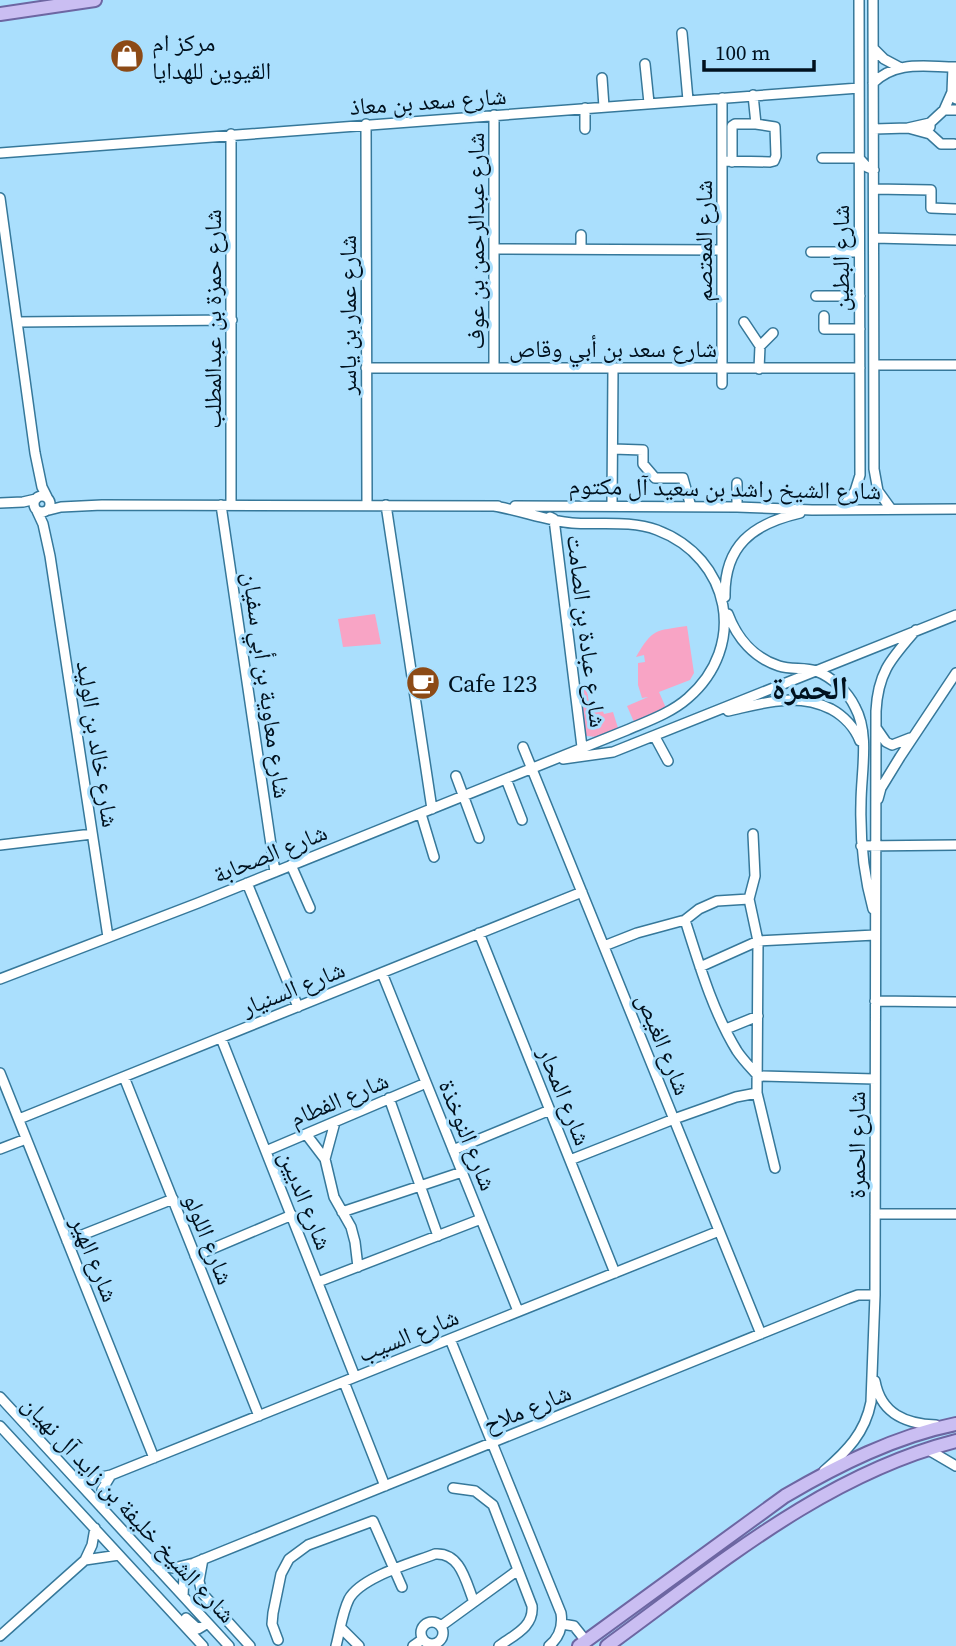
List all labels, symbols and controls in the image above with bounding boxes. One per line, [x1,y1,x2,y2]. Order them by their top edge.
place label: مركز ام القيوين للهدايا [152,26,271,87]
scale bar [704,28,814,72]
shop icon: مركز ام القيوين للهدايا [108,37,146,75]
text: 100 m [715,38,770,67]
street label: شارع سعد بن معاذ [349,79,507,123]
street label: شارع عبدالرحمن بن عوف [459,133,492,349]
street label: شارع المعتصم [687,180,720,302]
street label: شارع البطين [824,205,857,311]
street label: شارع حمزة بن عبدالمطلب [196,209,229,429]
street label: شارع عمار بن ياسر [331,235,364,396]
street label: شارع سعد بن أبي وقاص [509,332,717,368]
street label: شارع الشيخ راشد بن سعيد آل مكتوم [568,469,882,507]
street label: شارع عبادة بن الصامت [559,533,615,729]
street label: شارع معاوية بن أبي سفيان [232,570,299,801]
street label: شارع خالد بن الوليد [69,658,127,830]
cafe icon: Cafe 123 [404,664,442,702]
district label: الحمرة [772,666,848,710]
place label: Cafe 123 [448,667,537,700]
street label: شارع الصحابة [208,815,332,891]
street label: شارع السنيار [235,952,350,1024]
street label: شارع الغيص [629,988,699,1100]
street label: شارع المحار [530,1041,600,1150]
street label: شارع الفطام [285,1063,393,1135]
street label: شارع النوخذة [431,1075,505,1195]
street label: شارع الحمرة [840,1091,873,1199]
street label: شارع الديين [271,1145,341,1255]
street label: شارع اللولو [176,1189,242,1289]
street label: شارع الهير [63,1210,127,1307]
street label: شارع السيب [353,1300,463,1370]
street label: شارع ملاح [478,1375,576,1441]
street label: شارع الشيخ خليفة بن زايد آل نهيان [15,1388,243,1630]

